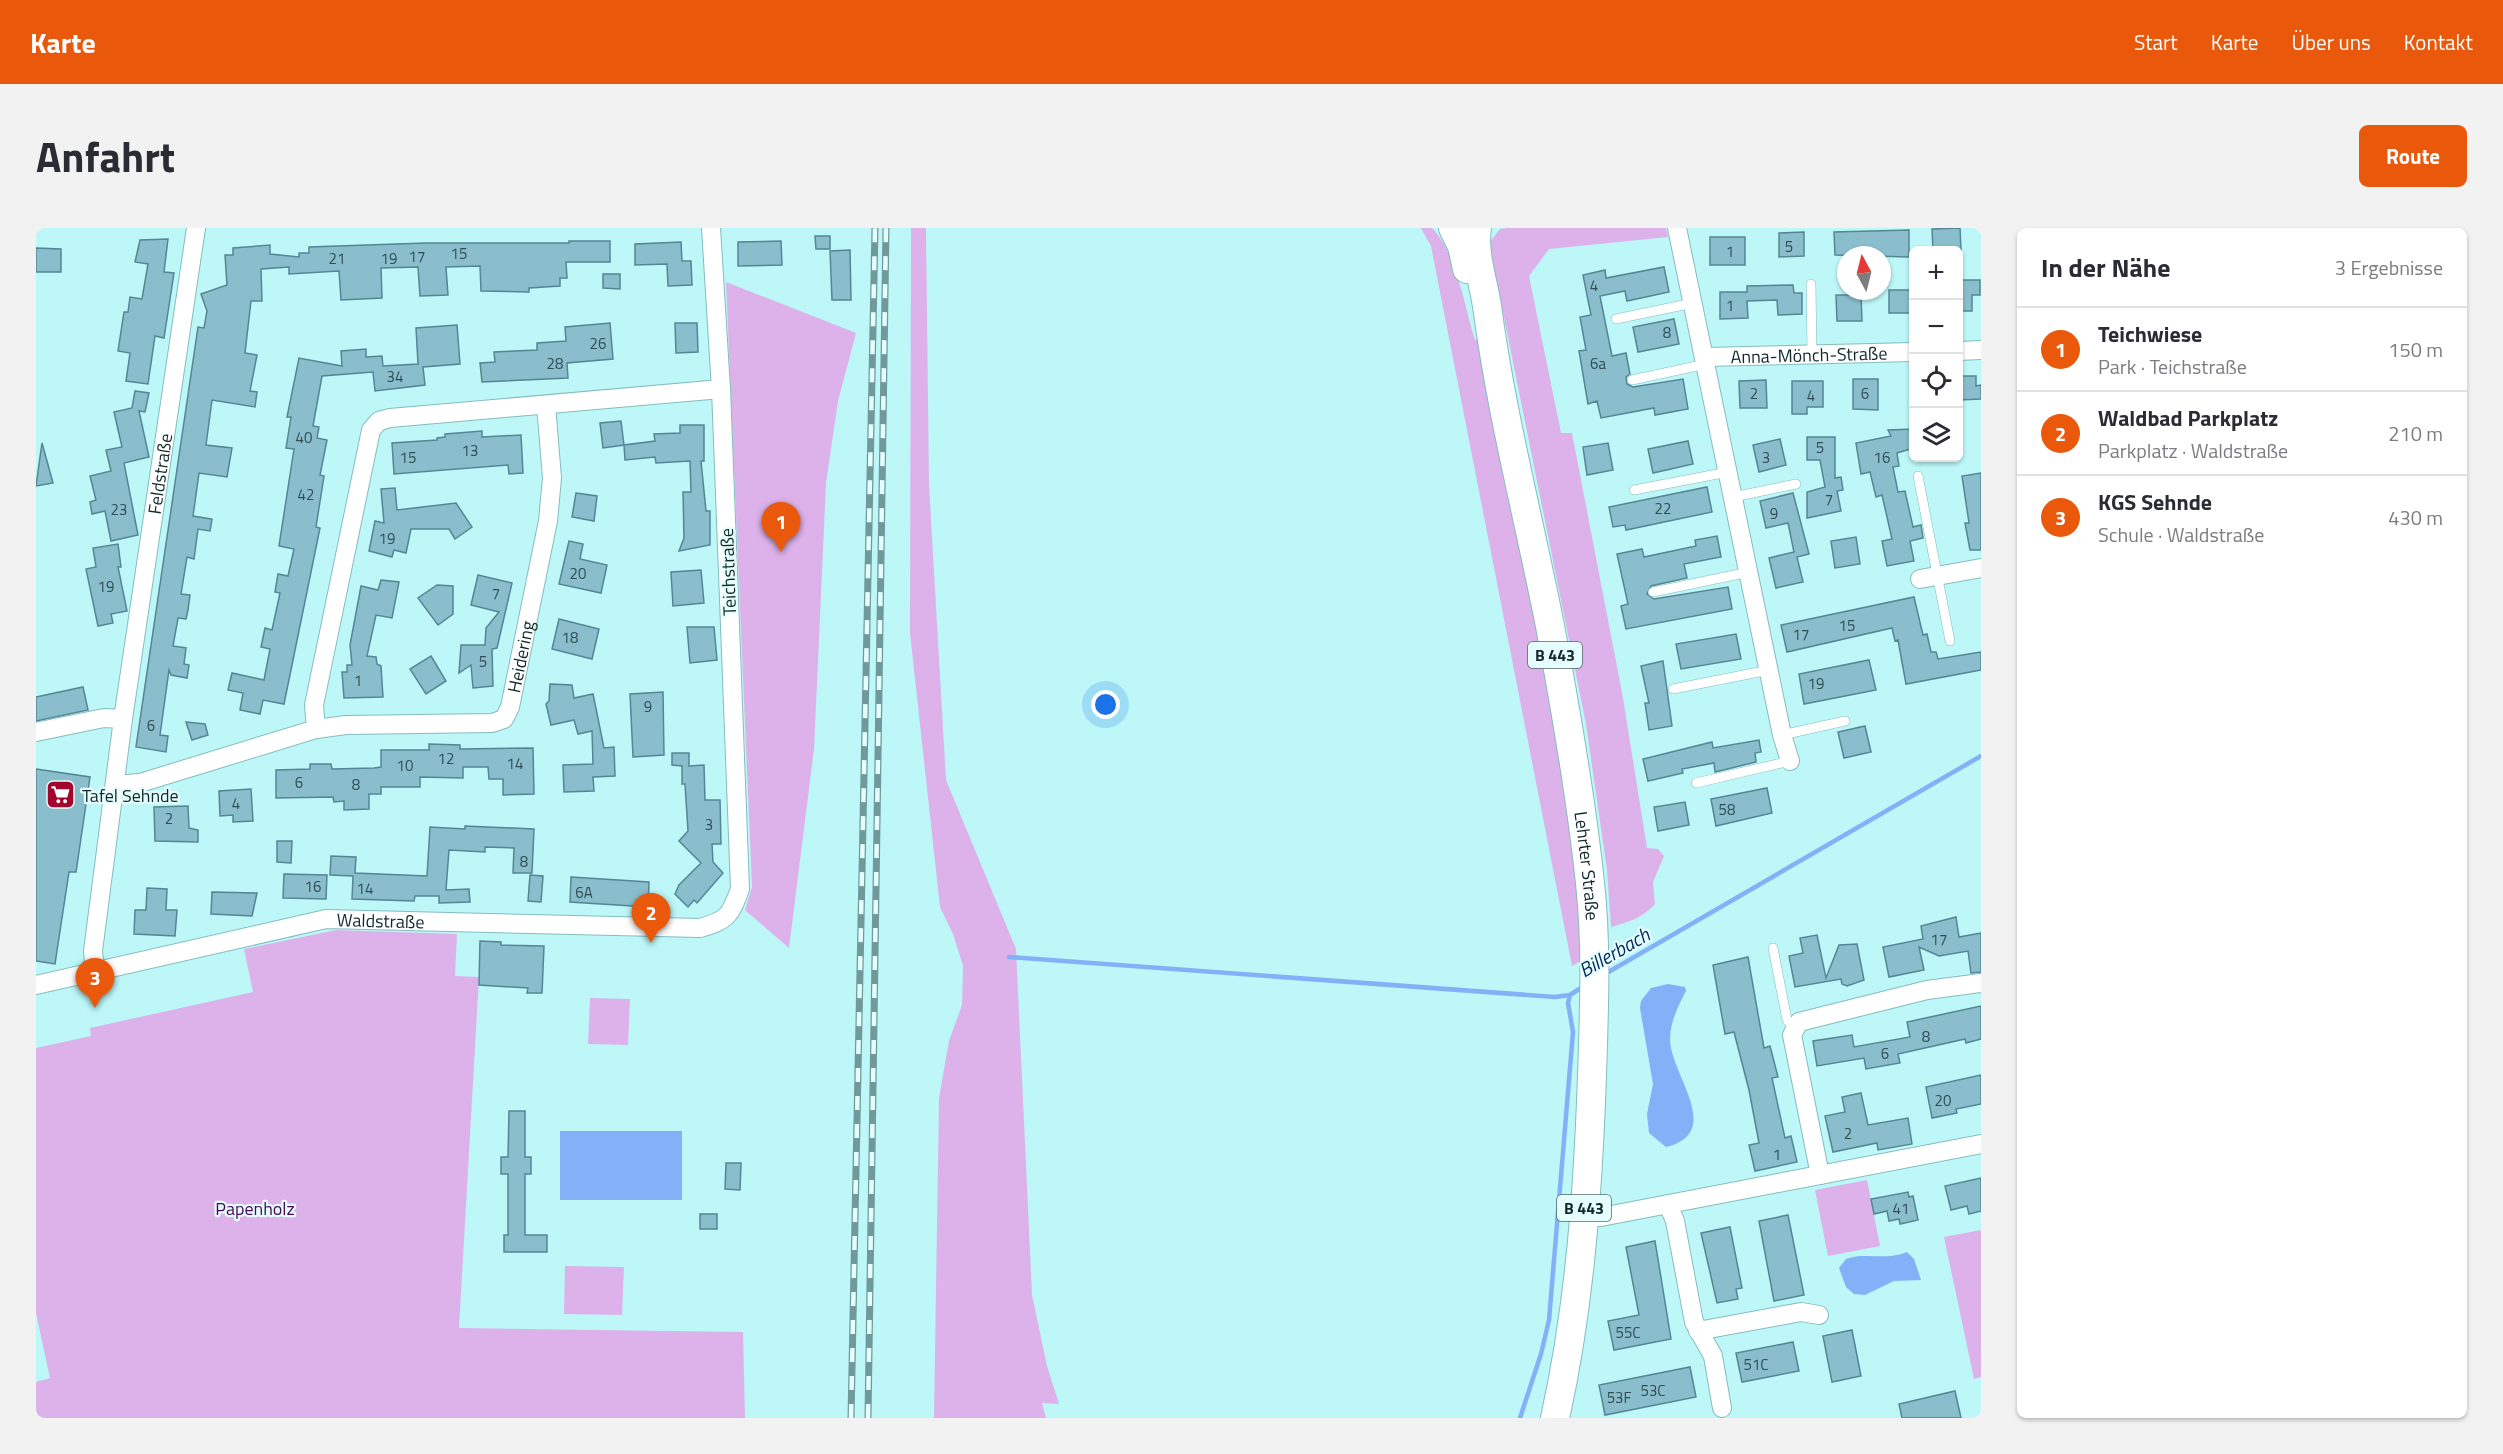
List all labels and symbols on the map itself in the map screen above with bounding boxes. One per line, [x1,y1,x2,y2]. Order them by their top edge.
house number: 5 [1785,235,1793,258]
house number: 1 [1726,240,1734,263]
house number: 15 [451,242,467,265]
house number: 17 [409,245,425,268]
north arrow [1837,246,1891,300]
house number: 21 [329,247,345,270]
house number: 19 [381,247,397,270]
house number: 4 [1590,274,1598,297]
house number: 1 [1726,294,1734,317]
house number: 8 [1663,321,1671,344]
house number: 26 [590,332,606,355]
street label: Anna-Mönch-Straße [1730,339,1888,370]
house number: 28 [547,352,563,375]
house number: 6a [1590,352,1606,375]
house number: 34 [387,365,403,388]
house number: 2 [1750,382,1758,405]
house number: 6 [1861,382,1869,405]
house number: 4 [1807,384,1815,407]
house number: 40 [296,426,312,449]
street label: Feldstraße [140,432,179,516]
house number: 5 [1816,436,1824,459]
house number: 13 [462,439,478,462]
house number: 15 [400,446,416,469]
house number: 3 [1762,446,1770,469]
house number: 16 [1874,446,1890,469]
house number: 42 [298,483,314,506]
house number: 7 [1825,488,1833,511]
house number: 22 [1655,497,1671,520]
house number: 23 [111,498,127,521]
pin: 1 [762,502,800,552]
house number: 9 [1770,502,1778,525]
house number: 19 [379,527,395,550]
street label: Teichstraße [713,528,743,616]
house number: 20 [570,562,586,585]
house number: 19 [98,575,114,598]
house number: 7 [492,582,500,605]
house number: 15 [1839,614,1855,637]
street label: Heidering [500,618,541,695]
house number: 17 [1793,623,1809,646]
house number: 18 [562,626,578,649]
road number: B 443 [1528,642,1582,668]
house number: 5 [479,650,487,673]
house number: 1 [354,669,362,692]
house number: 19 [1808,672,1824,695]
your location [1091,690,1120,719]
house number: 9 [644,695,652,718]
house number: 6 [147,714,155,737]
house number: 12 [438,747,454,770]
house number: 14 [507,752,523,775]
house number: 10 [397,754,413,777]
house number: 6 [295,771,303,794]
house number: 8 [352,773,360,796]
supermarket icon: Tafel Sehnde [45,779,77,811]
place label: Tafel Sehnde [82,782,179,809]
house number: 4 [232,792,240,815]
house number: 58 [1719,798,1735,821]
house number: 2 [165,807,173,830]
street label: Lehrter Straße [1568,809,1607,921]
house number: 3 [705,813,713,836]
house number: 8 [520,850,528,873]
house number: 16 [305,875,321,898]
house number: 14 [357,877,373,900]
house number: 6A [575,881,593,904]
pin: 2 [632,894,670,943]
street label: Waldstraße [336,906,425,935]
water label: Billerbach [1573,919,1656,985]
house number: 17 [1931,928,1947,951]
pin: 3 [76,958,114,1008]
house number: 8 [1922,1025,1930,1048]
house number: 6 [1881,1042,1889,1065]
house number: 20 [1935,1089,1951,1112]
house number: 2 [1844,1122,1852,1145]
house number: 1 [1773,1143,1781,1166]
park label: Papenholz [215,1195,295,1222]
road number: B 443 [1557,1195,1611,1221]
house number: 41 [1893,1197,1909,1220]
house number: 55C [1616,1321,1640,1344]
house number: 51C [1744,1353,1768,1376]
house number: 53C [1641,1379,1665,1402]
house number: 53F [1607,1386,1631,1409]

